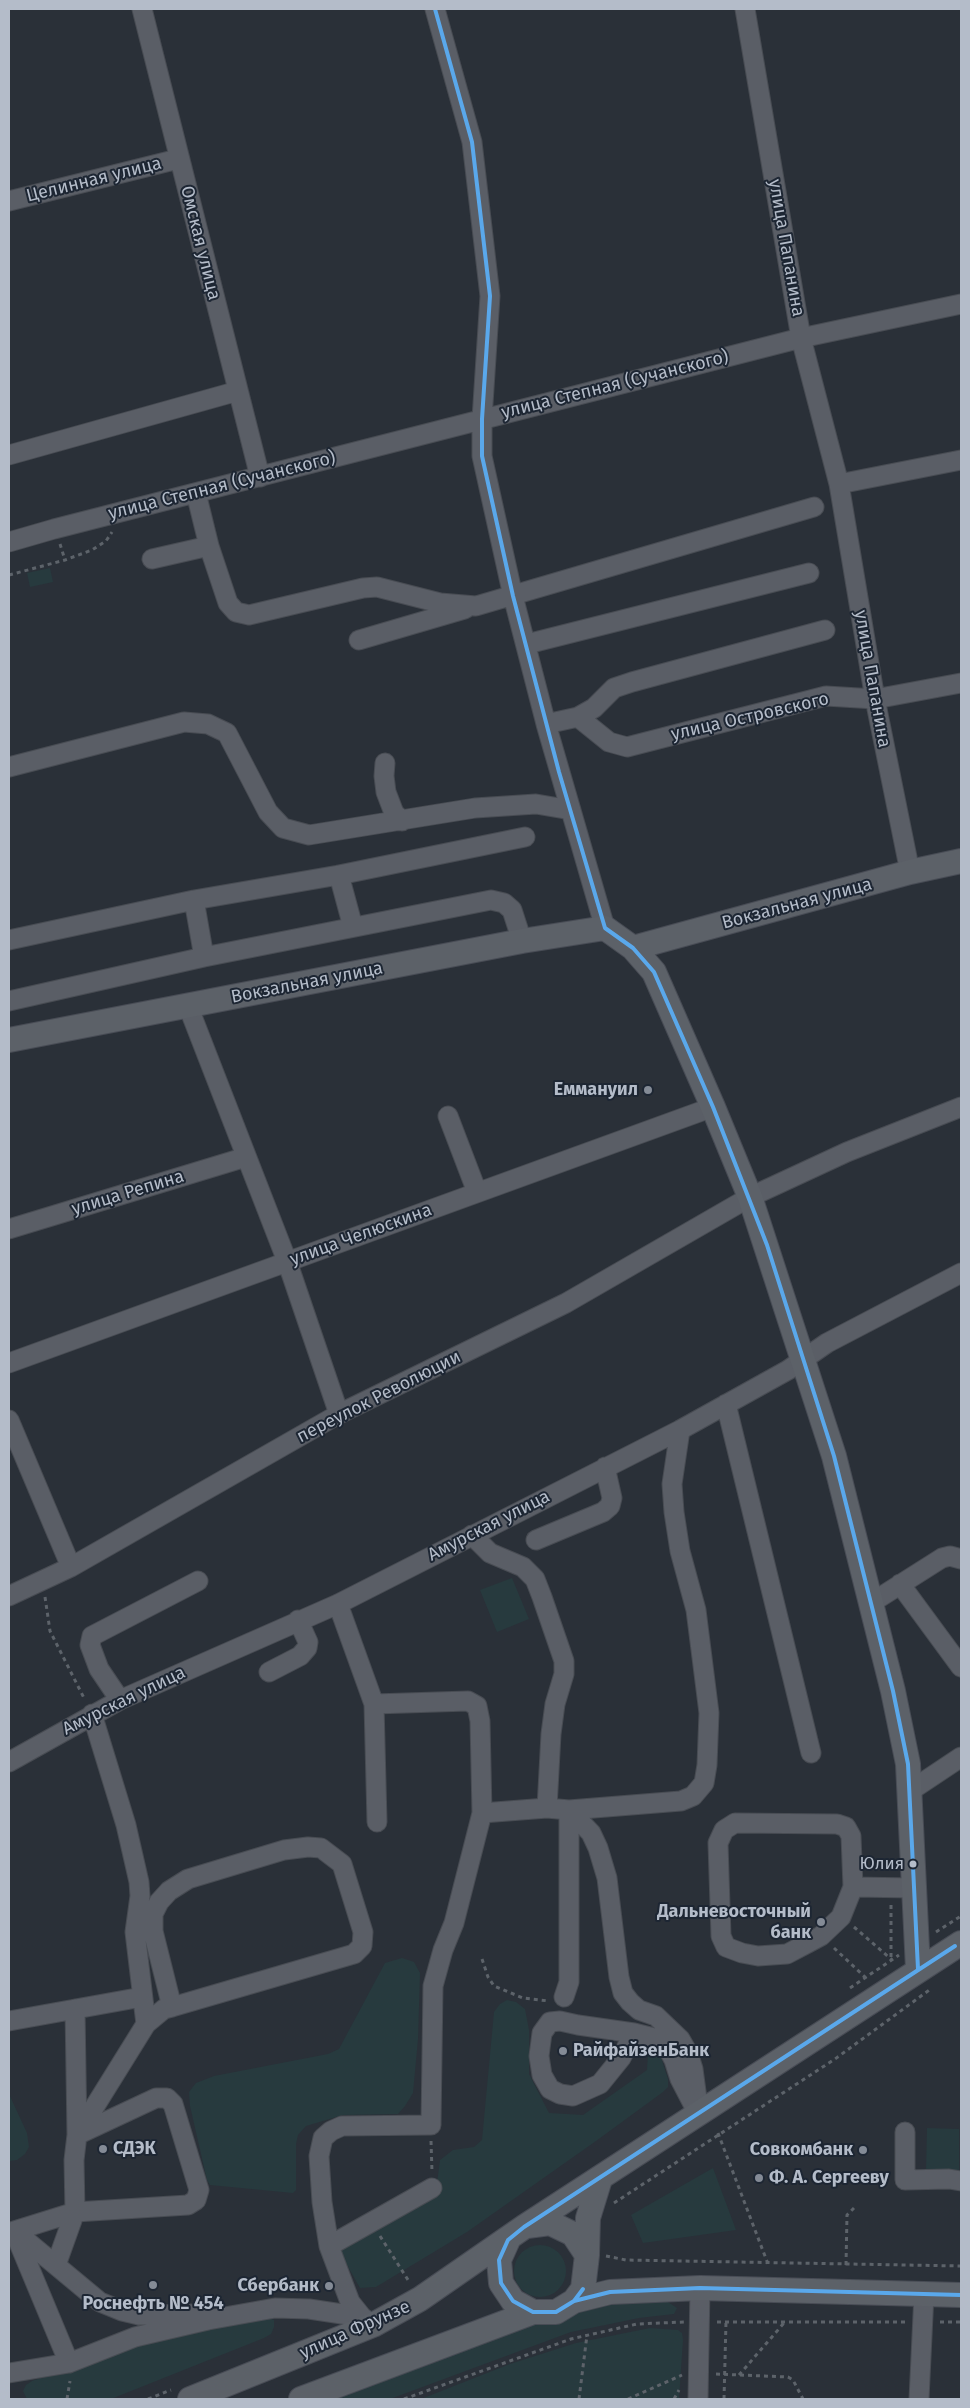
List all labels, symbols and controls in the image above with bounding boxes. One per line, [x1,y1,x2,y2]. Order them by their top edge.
street label: Целинная улица [24,153,164,207]
street label: улица Папанина [763,178,809,318]
street label: Омская улица [175,184,225,302]
street label: улица Степная (Сучанского) [499,346,731,424]
street label: улица Степная (Сучанского) [106,447,338,525]
street label: улица Папанина [849,609,895,749]
street label: улица Островского [669,688,831,746]
street label: Вокзальная улица [720,874,874,934]
street label: Вокзальная улица [229,958,385,1008]
place label: Еммануил [554,1079,638,1101]
marker: Еммануил [642,1084,654,1096]
street label: улица Репина [69,1166,187,1220]
street label: улица Челюскина [287,1199,435,1271]
street label: переулок Революции [293,1346,465,1448]
street label: Амурская улица [424,1486,554,1566]
street label: Амурская улица [59,1662,189,1740]
place label: Юлия [860,1854,904,1874]
marker: Юлия [908,1859,918,1869]
place label: Дальневосточный банк [657,1901,811,1944]
marker: Дальневосточный банк [815,1916,827,1928]
place label: РайфайзенБанк [573,2040,709,2062]
marker: РайфайзенБанк [557,2045,569,2057]
place label: СДЭК [113,2138,156,2160]
place label: Совкомбанк [750,2139,853,2161]
marker: СДЭК [97,2143,109,2155]
marker: Совкомбанк [857,2144,869,2156]
place label: Ф. А. Сергееву [769,2167,889,2189]
marker: Ф. А. Сергееву [753,2172,765,2184]
place label: Сбербанк [238,2275,319,2297]
marker: Роснефть № 454 [147,2279,159,2291]
marker: Сбербанк [323,2280,335,2292]
place label: Роснефть № 454 [82,2293,224,2315]
street label: улица Фрунзе [296,2296,414,2364]

